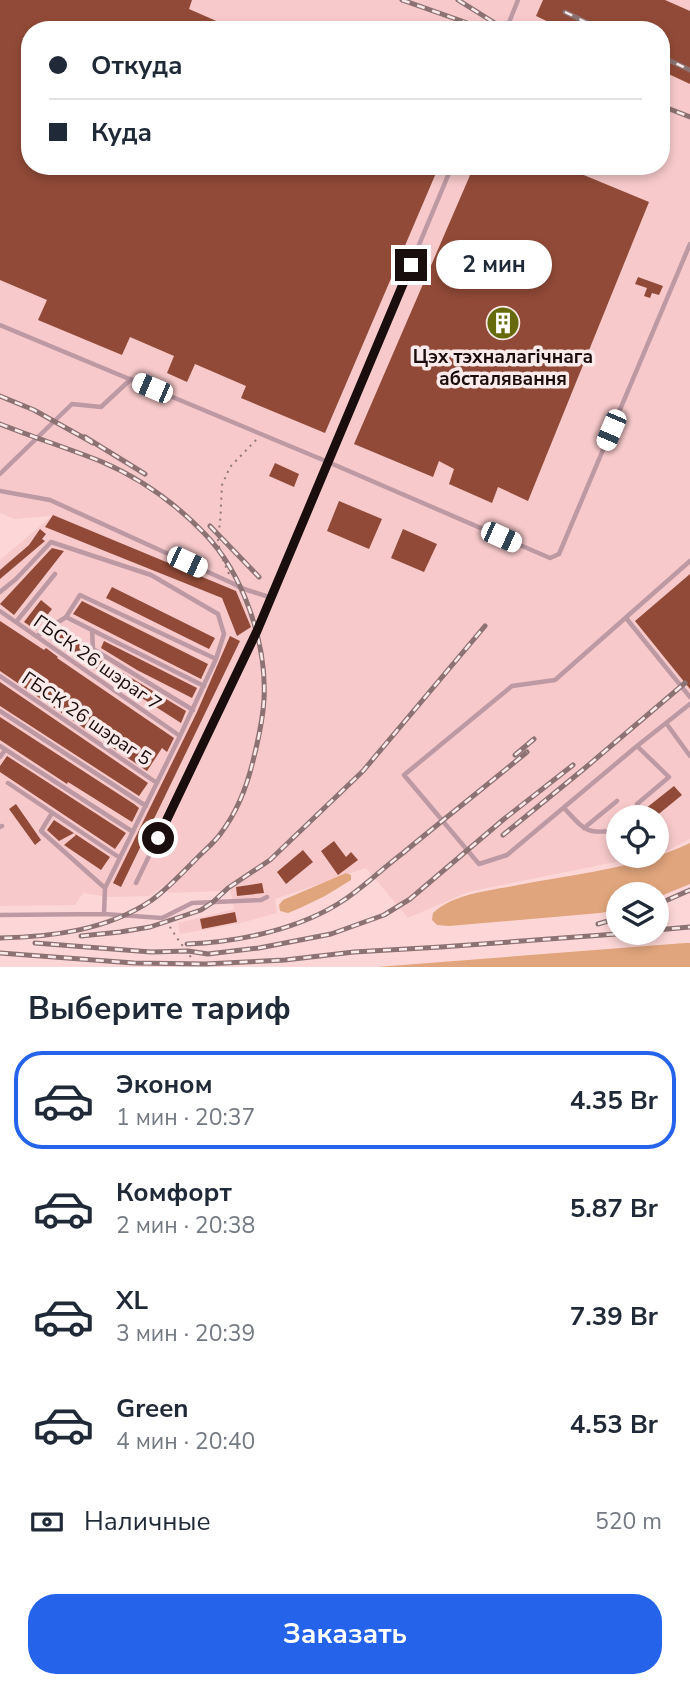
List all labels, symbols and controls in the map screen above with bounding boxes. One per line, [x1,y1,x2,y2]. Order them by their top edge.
text: Откуда [91,48,183,83]
text: Куда [91,115,152,150]
callout: 2 мин [436,240,551,290]
route end [395,249,427,281]
text: 2 мин [462,249,526,280]
building icon: Цэх тэхналагічнага абсталявання [484,304,522,342]
place label: Цэх тэхналагічнага абсталявання [413,344,593,392]
car [129,370,176,406]
car [594,407,629,453]
car [478,519,525,555]
car [164,544,211,580]
street label: ГБСК 26 шэраг 7 [28,609,167,717]
street label: ГБСК 26 шэраг 5 [17,666,156,772]
map controls [606,805,669,945]
button: locate [606,805,669,868]
route start [142,822,174,854]
button: layers [606,882,669,945]
text: Выберите тариф [28,987,291,1030]
text: Эконом [116,1067,213,1102]
icon: car [32,1069,95,1132]
text: 4.35 Br [570,1083,658,1118]
text: 1 мин · 20:37 [116,1102,255,1133]
text: Комфорт [116,1175,232,1210]
icon: car [32,1177,95,1240]
text: 5.87 Br [570,1191,658,1226]
text: 2 мин · 20:38 [116,1210,255,1241]
text: XL [116,1283,148,1318]
icon: car [32,1285,95,1348]
text: 7.39 Br [570,1299,658,1334]
text: 3 мин · 20:39 [116,1318,255,1349]
text: Green [116,1391,189,1426]
icon: car [32,1393,95,1456]
text: 4.53 Br [570,1407,658,1442]
text: 4 мин · 20:40 [116,1426,255,1457]
icon: cash [28,1503,66,1541]
text: Наличные [84,1504,211,1539]
text: 520 m [595,1506,662,1537]
button: Заказать [28,1594,662,1674]

